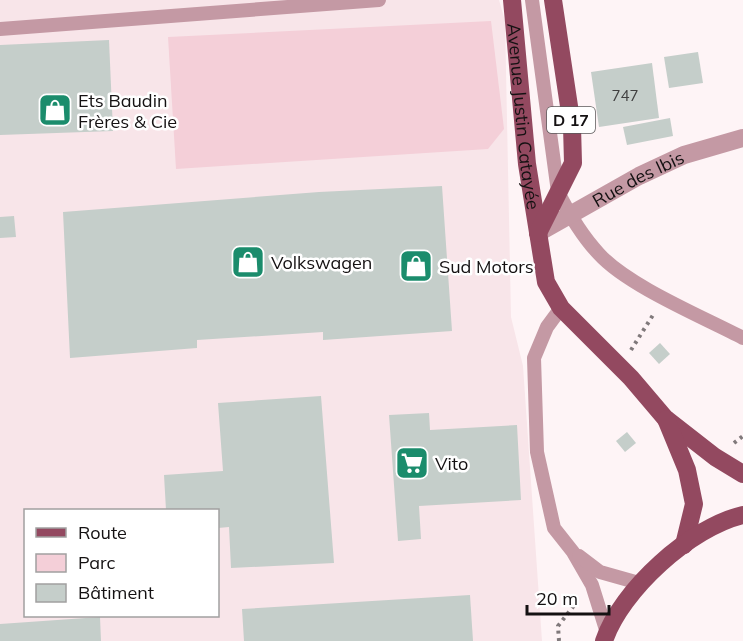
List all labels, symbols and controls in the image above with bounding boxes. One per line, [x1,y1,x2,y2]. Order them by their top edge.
street label: Avenue Justin Catayée [503,22,546,211]
house number: 747 [611,86,639,105]
place label: Ets Baudin Frères & Cie [78,89,177,133]
shop icon: Ets Baudin Frères & Cie [37,92,73,128]
road number: D 17 [547,107,595,133]
street label: Rue des Ibis [588,145,688,212]
shop icon: Volkswagen [230,244,266,280]
shop icon: Sud Motors [398,248,434,284]
place label: Volkswagen [271,251,372,274]
place label: Sud Motors [439,255,534,278]
supermarket icon: Vito [394,445,430,481]
place label: Vito [435,452,468,475]
legend [24,509,219,617]
text: Route [78,521,127,544]
text: Parc [78,551,116,574]
scale bar [527,578,610,616]
text: Bâtiment [78,581,154,604]
text: 20 m [536,587,578,610]

